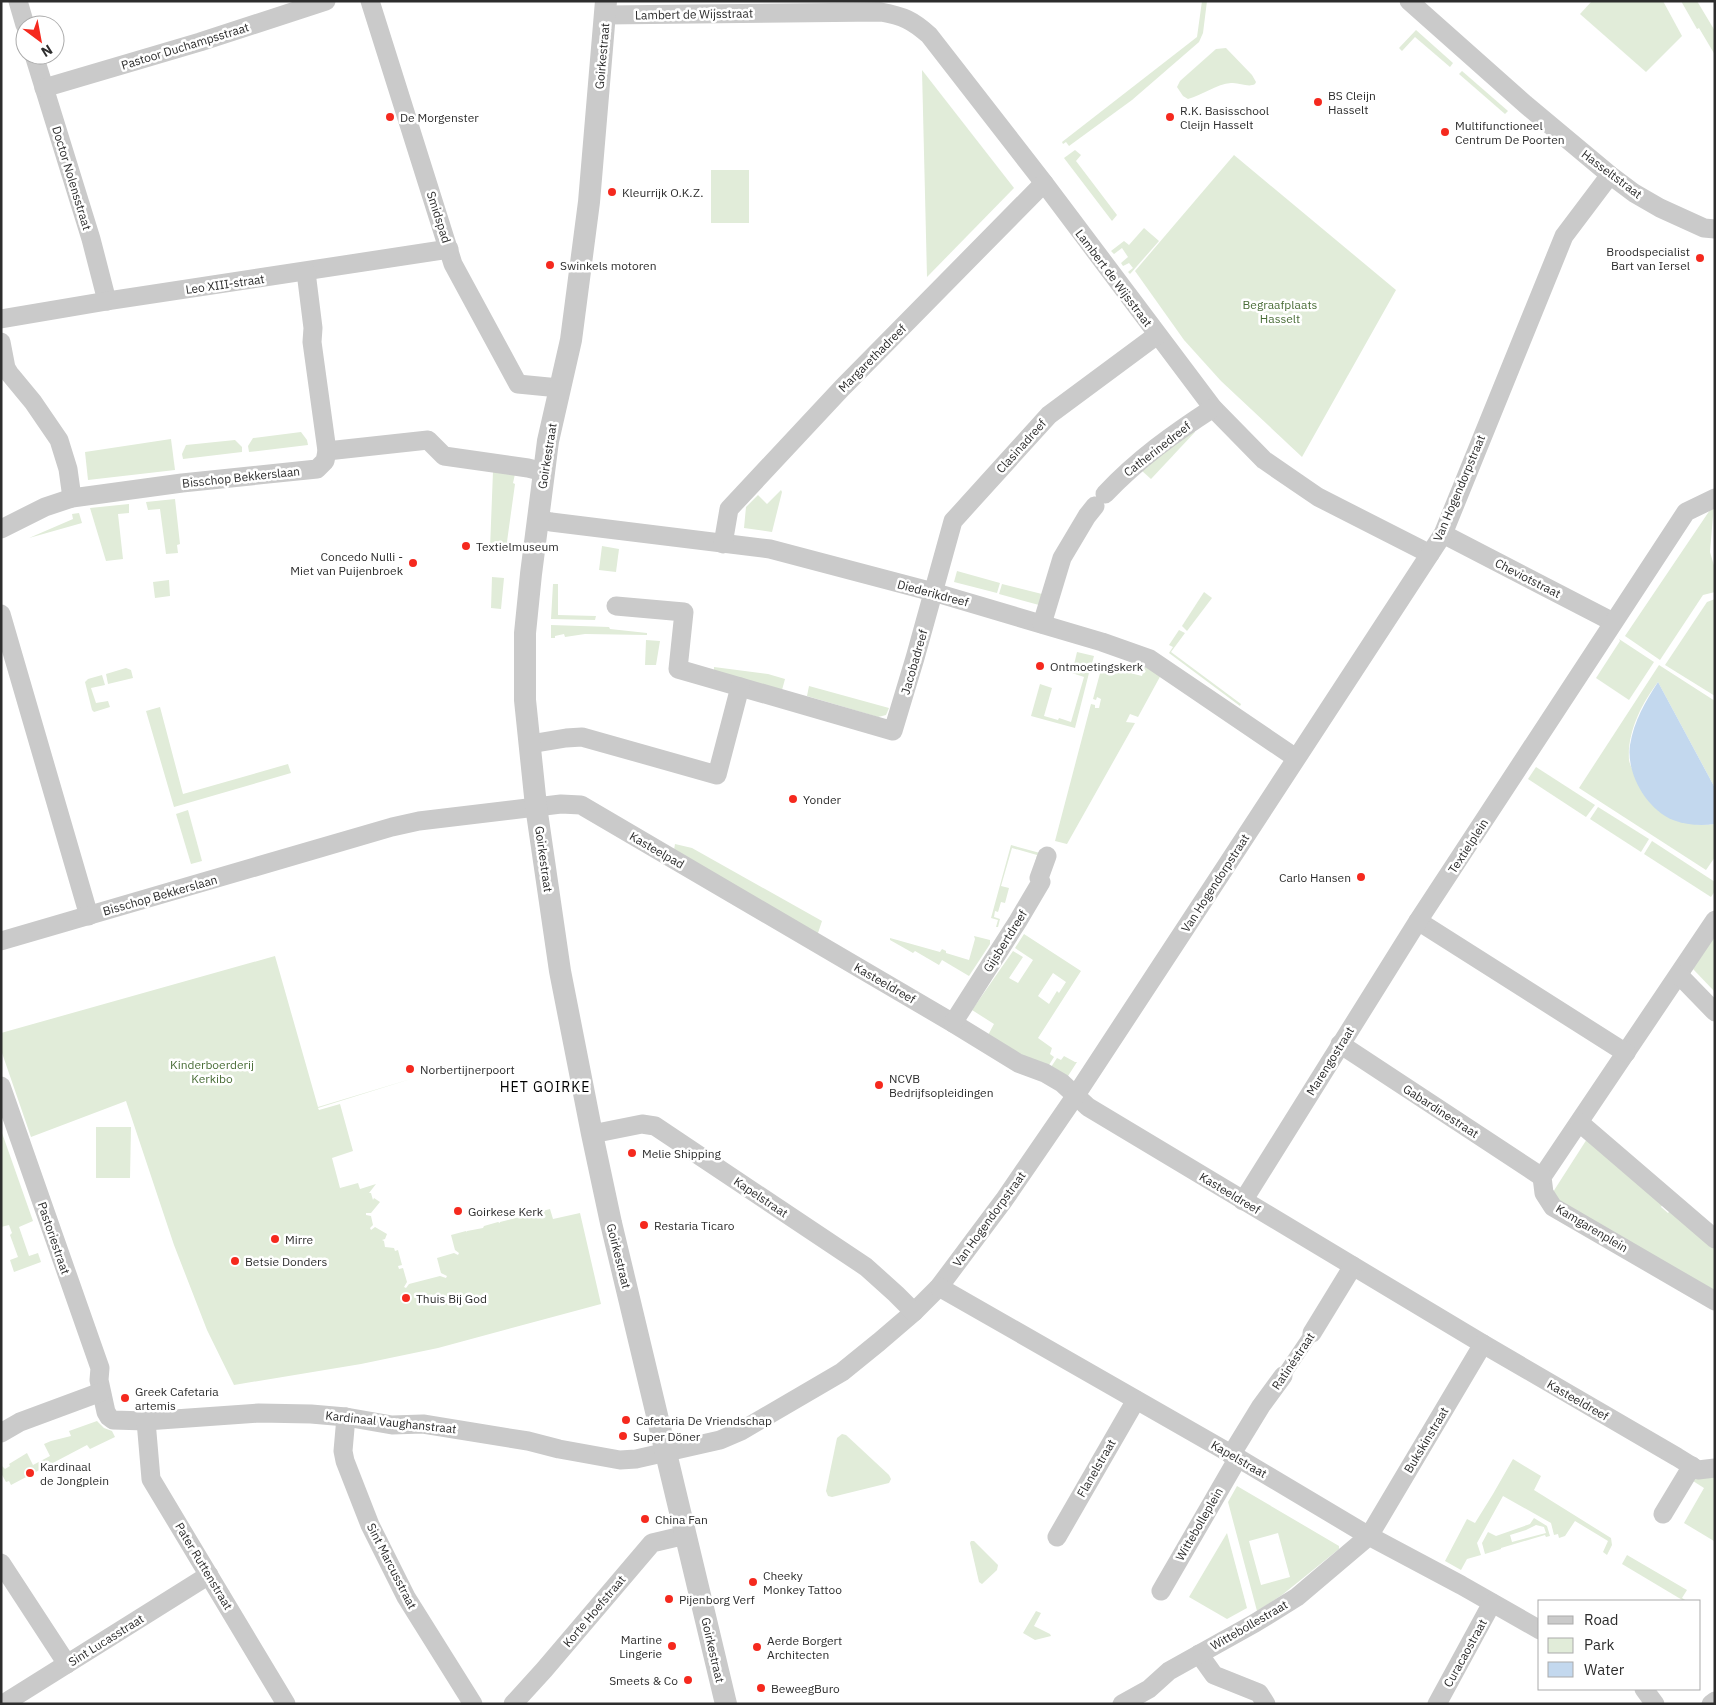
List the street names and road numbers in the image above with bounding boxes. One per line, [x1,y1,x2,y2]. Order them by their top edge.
street label: Lambert de Wijsstraat [635,5,753,23]
street label: Pastoor Duchampsstraat [119,19,251,73]
street label: Goirkestraat [592,22,612,90]
street label: Doctor Nolensstraat [49,124,95,232]
street label: Hasseltstraat [1579,146,1645,202]
street label: Smidspad [424,189,454,245]
street label: Lambert de Wijsstraat [1072,226,1156,330]
street label: Leo XIII-straat [185,271,265,297]
street label: Margarethadreef [835,321,909,395]
street label: Clasinadreef [993,416,1049,476]
street label: Catherinedreef [1121,418,1193,480]
street label: Goirkestraat [534,422,560,490]
street label: Van Hogendorpstraat [1430,432,1488,544]
street label: Bisschop Bekkerslaan [181,463,301,491]
street label: Cheviotstraat [1493,555,1563,601]
street label: Diederikdreef [896,576,970,610]
street label: Jacobadreef [898,628,930,696]
street label: Textielplein [1445,816,1491,876]
street label: Goirkestraat [532,825,556,893]
street label: Kasteelpad [627,828,687,872]
street label: Van Hogendorpstraat [1178,831,1252,935]
street label: Bisschop Bekkerslaan [101,871,219,919]
street label: Gijsbertdreef [980,907,1030,975]
street label: Kasteeldreef [852,959,919,1007]
street label: Marengostraat [1303,1024,1357,1098]
street label: Gabardinestraat [1400,1081,1482,1141]
street label: Van Hogendorpstraat [949,1168,1029,1270]
street label: Kasteeldreef [1197,1169,1263,1217]
street label: Kapelstraat [731,1173,791,1221]
street label: Pastoriestraat [35,1200,73,1276]
street label: Kamgarenplein [1553,1201,1631,1255]
street label: Goirkestraat [604,1222,634,1290]
street label: Ratinéstraat [1268,1329,1318,1393]
street label: Kasteeldreef [1545,1376,1612,1424]
street label: Bukskinstraat [1400,1404,1452,1476]
street label: Kardinaal Vaughanstraat [325,1408,457,1436]
street label: Flanelstraat [1073,1436,1119,1500]
street label: Kapelstraat [1208,1437,1270,1481]
street label: Wittebolleplein [1172,1485,1226,1563]
street label: Pater Ruttenstraat [172,1520,236,1612]
street label: Sint Marcusstraat [364,1521,420,1611]
street label: Korte Hoefstraat [560,1572,628,1650]
street label: Wittebollestraat [1208,1597,1290,1653]
street label: Sint Lucasstraat [66,1611,146,1669]
street label: Goirkestraat [698,1616,728,1684]
street label: Curacaostraat [1440,1616,1490,1690]

